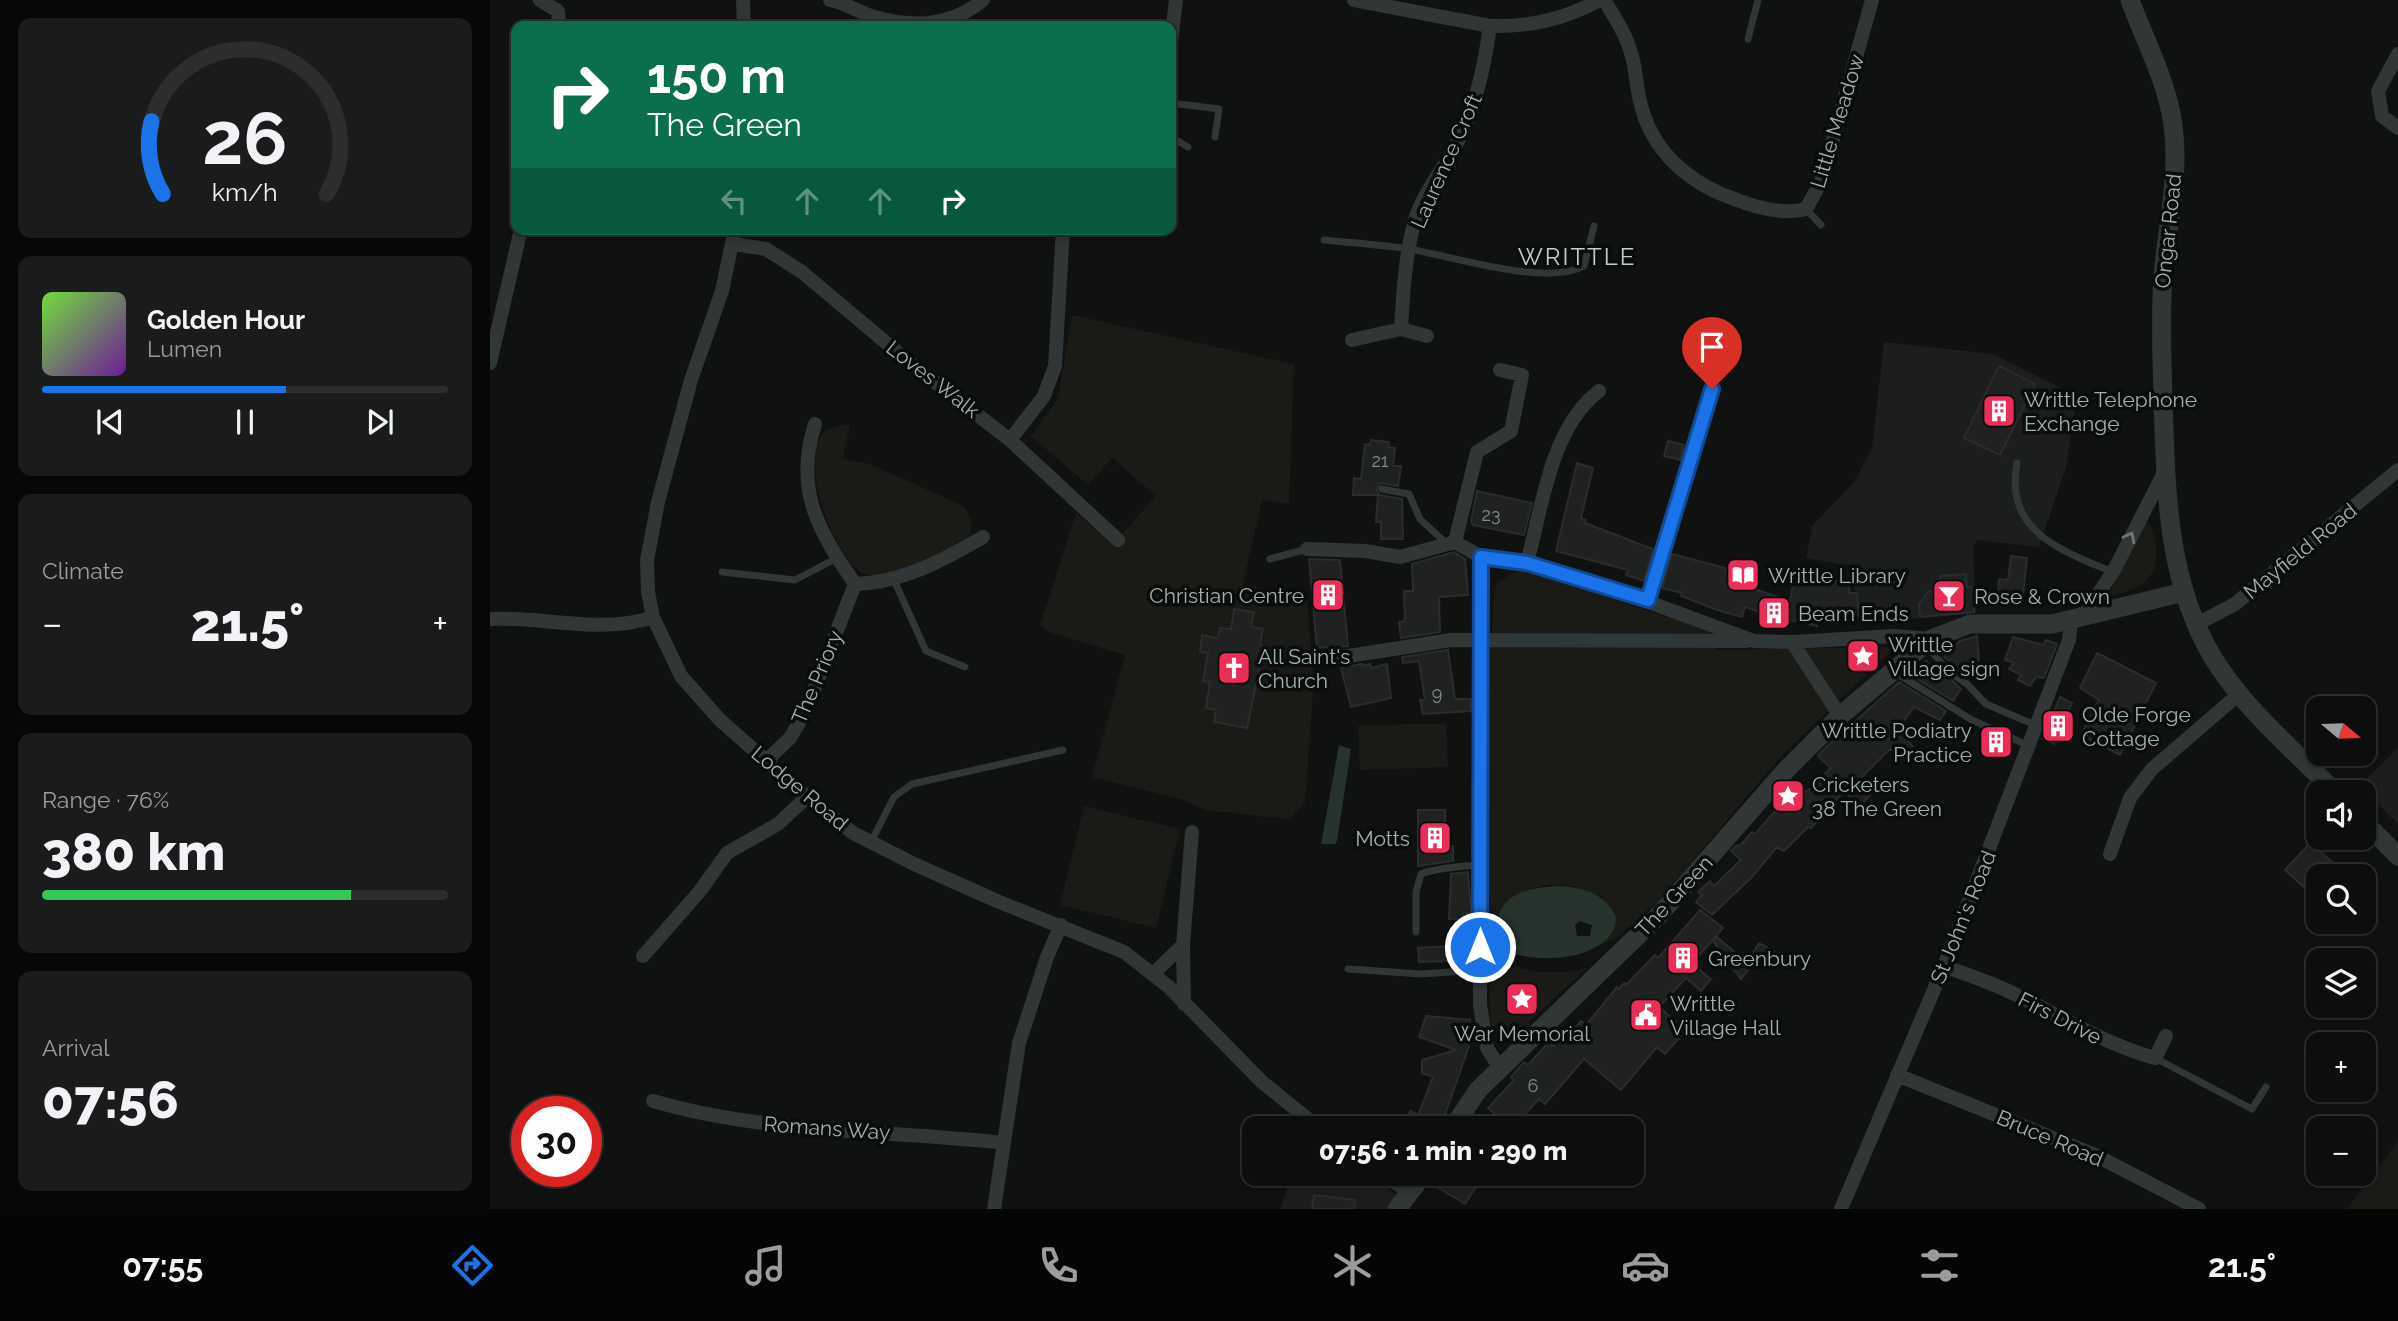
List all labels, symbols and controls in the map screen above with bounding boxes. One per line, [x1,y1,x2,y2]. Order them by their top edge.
text: 150 m [647,47,786,104]
icon: right [532,49,623,140]
street label: Little Meadow [1805,51,1869,191]
street label: Laurence Croft [1405,90,1487,232]
text: 26 [202,96,288,181]
text: The Green [647,106,802,143]
street label: Ongar Road [2150,173,2186,289]
text: km/h [212,177,278,207]
icon: left [715,182,753,220]
icon: ahead [788,182,826,220]
icon: ahead [861,182,899,220]
icon: right [934,182,972,220]
district label: WRITTLE [1518,242,1636,271]
text: Golden Hour [147,305,305,335]
pin [1682,317,1742,389]
icon: arrive [1693,328,1731,366]
text: Lumen [147,335,222,362]
street label: Loves Walk [881,335,985,423]
place label: Writtle Telephone Exchange [2024,387,2197,436]
building icon: Writtle Telephone Exchange [1980,392,2018,430]
icon: previous [91,403,129,441]
icon: pause [226,403,264,441]
icon: next [361,403,399,441]
house number: 21 [1371,450,1389,471]
street label: Mayfield Road [2238,498,2362,604]
house number: 23 [1482,504,1501,525]
one-way arrow [2122,532,2136,544]
library icon: Writtle Library [1724,556,1762,594]
text: Climate [42,557,124,584]
place label: Writtle Library [1768,563,1906,588]
building icon: Christian Centre [1309,576,1347,614]
bar icon: Rose & Crown [1930,577,1968,615]
place label: Christian Centre [1149,583,1304,608]
place label: Rose & Crown [1974,584,2110,609]
text: 21.5° [190,592,304,653]
building icon: Beam Ends [1755,594,1793,632]
text: − [42,601,62,646]
text: + [432,601,448,646]
place label: Beam Ends [1798,601,1909,626]
street label: The Priory [786,627,848,727]
place label: Writtle Village sign [1888,632,2000,681]
place icon: Writtle Village sign [1844,637,1882,675]
place label: All Saint's Church [1258,644,1350,693]
church icon: All Saint's Church [1215,649,1253,687]
house number: 9 [1432,683,1442,704]
north arrow [2306,696,2376,766]
map controls [2306,696,2376,1186]
place label: Olde Forge Cottage [2082,702,2191,751]
building icon: Olde Forge Cottage [2039,707,2077,745]
place label: Writtle Podiatry Practice [1821,718,1972,767]
building icon: Writtle Podiatry Practice [1977,723,2015,761]
street label: Lodge Road [747,740,853,836]
place label: Cricketers 38 The Green [1812,772,1942,821]
place icon: Cricketers 38 The Green [1769,777,1807,815]
button: sound [2306,780,2376,850]
text: Range · 76% [42,786,169,813]
building icon: Motts [1416,819,1454,857]
text: 380 km [42,821,225,882]
place label: Motts [1355,826,1410,851]
street label: St John's Road [1925,847,2001,987]
street label: The Green [1630,850,1718,942]
button: search [2306,864,2376,934]
position arrow [1443,910,1517,984]
building icon: Greenbury [1664,939,1702,977]
place label: Greenbury [1708,946,1811,971]
button: layers [2306,948,2376,1018]
place icon: War Memorial [1503,980,1541,1018]
street label: Firs Drive [2014,986,2106,1050]
place label: Writtle Village Hall [1670,991,1781,1040]
public building icon: Writtle Village Hall [1627,996,1665,1034]
place label: War Memorial [1454,1021,1590,1046]
button: + [2306,1032,2376,1102]
text: Arrival [42,1034,109,1061]
text: 07:56 [42,1069,179,1130]
house number: 6 [1528,1075,1539,1096]
speed limit sign: 30 [511,1096,602,1187]
street label: Bruce Road [1993,1104,2107,1172]
street label: Romans Way [763,1111,891,1145]
button: − [2306,1116,2376,1186]
text: 07:56 · 1 min · 290 m [1319,1136,1567,1166]
icon: directions [448,1241,497,1290]
icon: music [741,1241,790,1290]
icon: phone [1034,1241,1083,1290]
icon: climate [1328,1241,1377,1290]
icon: car [1621,1241,1670,1290]
icon: filters [1915,1241,1964,1290]
text: 07:55 [122,1247,203,1284]
text: 21.5° [2208,1247,2276,1284]

